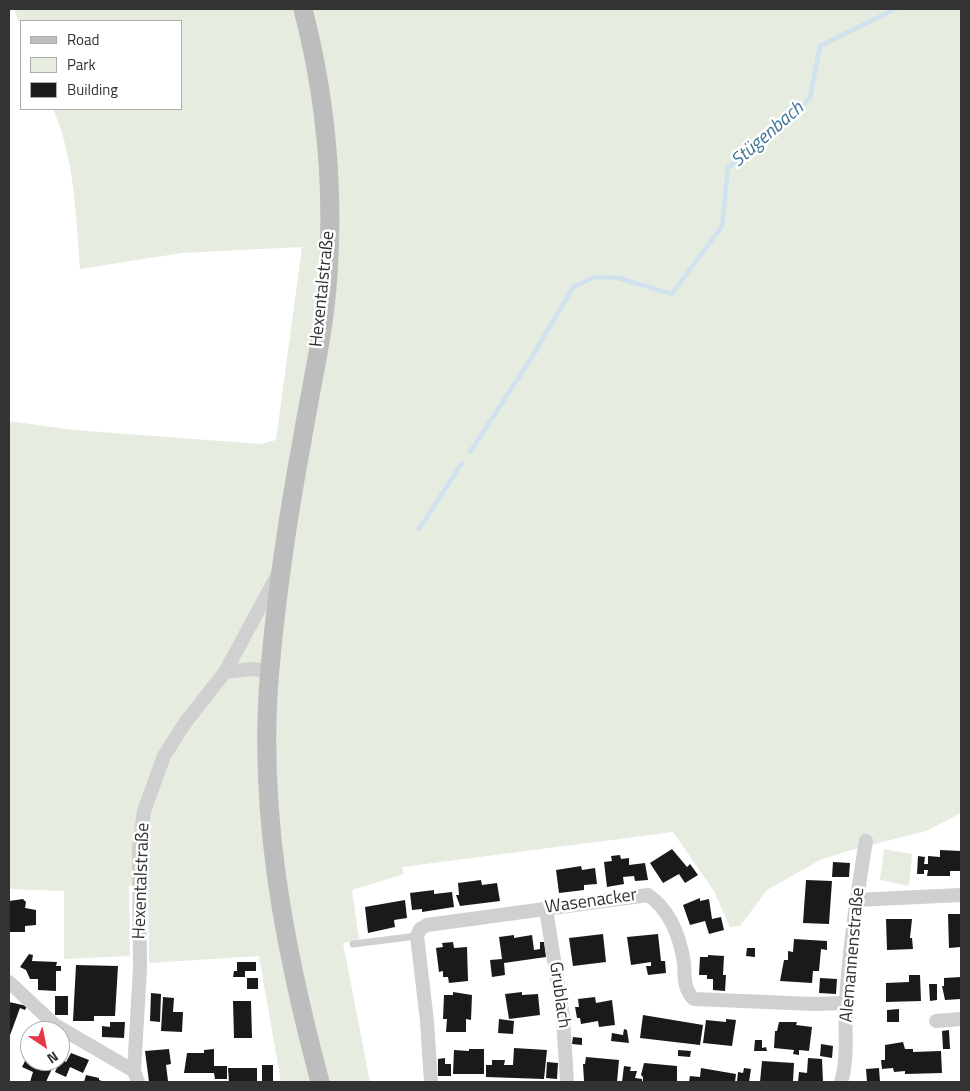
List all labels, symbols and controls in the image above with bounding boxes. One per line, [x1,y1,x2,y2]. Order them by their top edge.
legend [20,20,182,110]
text: Road [67,28,99,51]
text: Park [67,53,96,76]
text: Building [67,78,118,101]
water label: Stügenbach [727,97,809,173]
street label: Hexentalstraße [306,230,340,348]
street label: Hexentalstraße [129,822,155,940]
street label: Wasenacker [544,885,638,919]
street label: Alemannenstraße [836,887,870,1023]
street label: Grublach [544,960,574,1030]
north arrow [20,1021,70,1071]
text: N [43,1047,63,1069]

